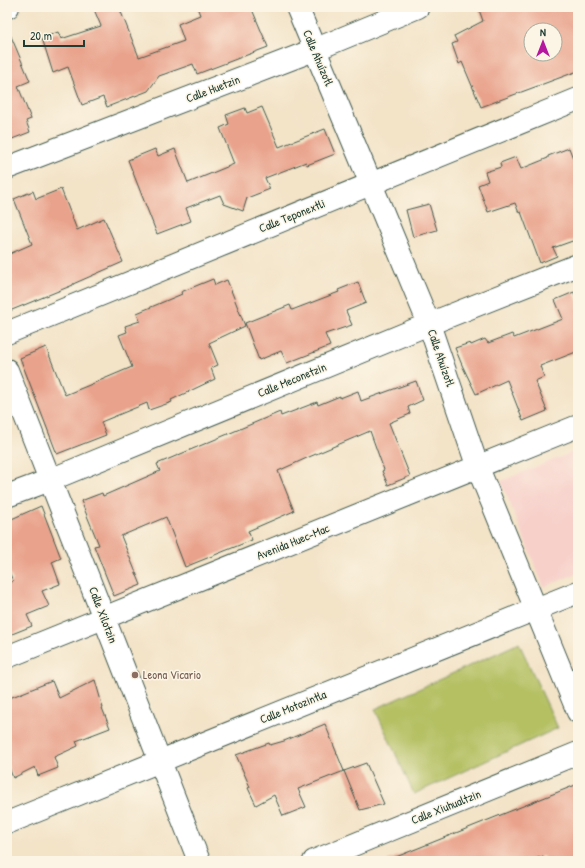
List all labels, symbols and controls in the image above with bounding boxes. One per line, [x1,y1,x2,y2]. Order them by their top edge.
scale bar [24,22,84,48]
north arrow [523,22,563,62]
text: N [540,25,546,39]
text: 20 m [30,27,52,44]
street label: Calle Ahuízotl [299,27,338,89]
street label: Calle Huetzin [183,70,242,107]
street label: Calle Teponextli [256,195,327,237]
street label: Calle Ahuízotl [424,327,459,390]
street label: Calle Meconetzin [255,358,329,401]
street label: Avenida Huec-Mac [254,519,332,564]
street label: Calle Xilotzin [85,584,122,646]
place label: Leona Vicario [143,666,201,683]
marker: Leona Vicario [130,670,140,680]
street label: Calle Motozintla [257,685,329,728]
street label: Calle Xiuhualtzin [408,785,483,828]

